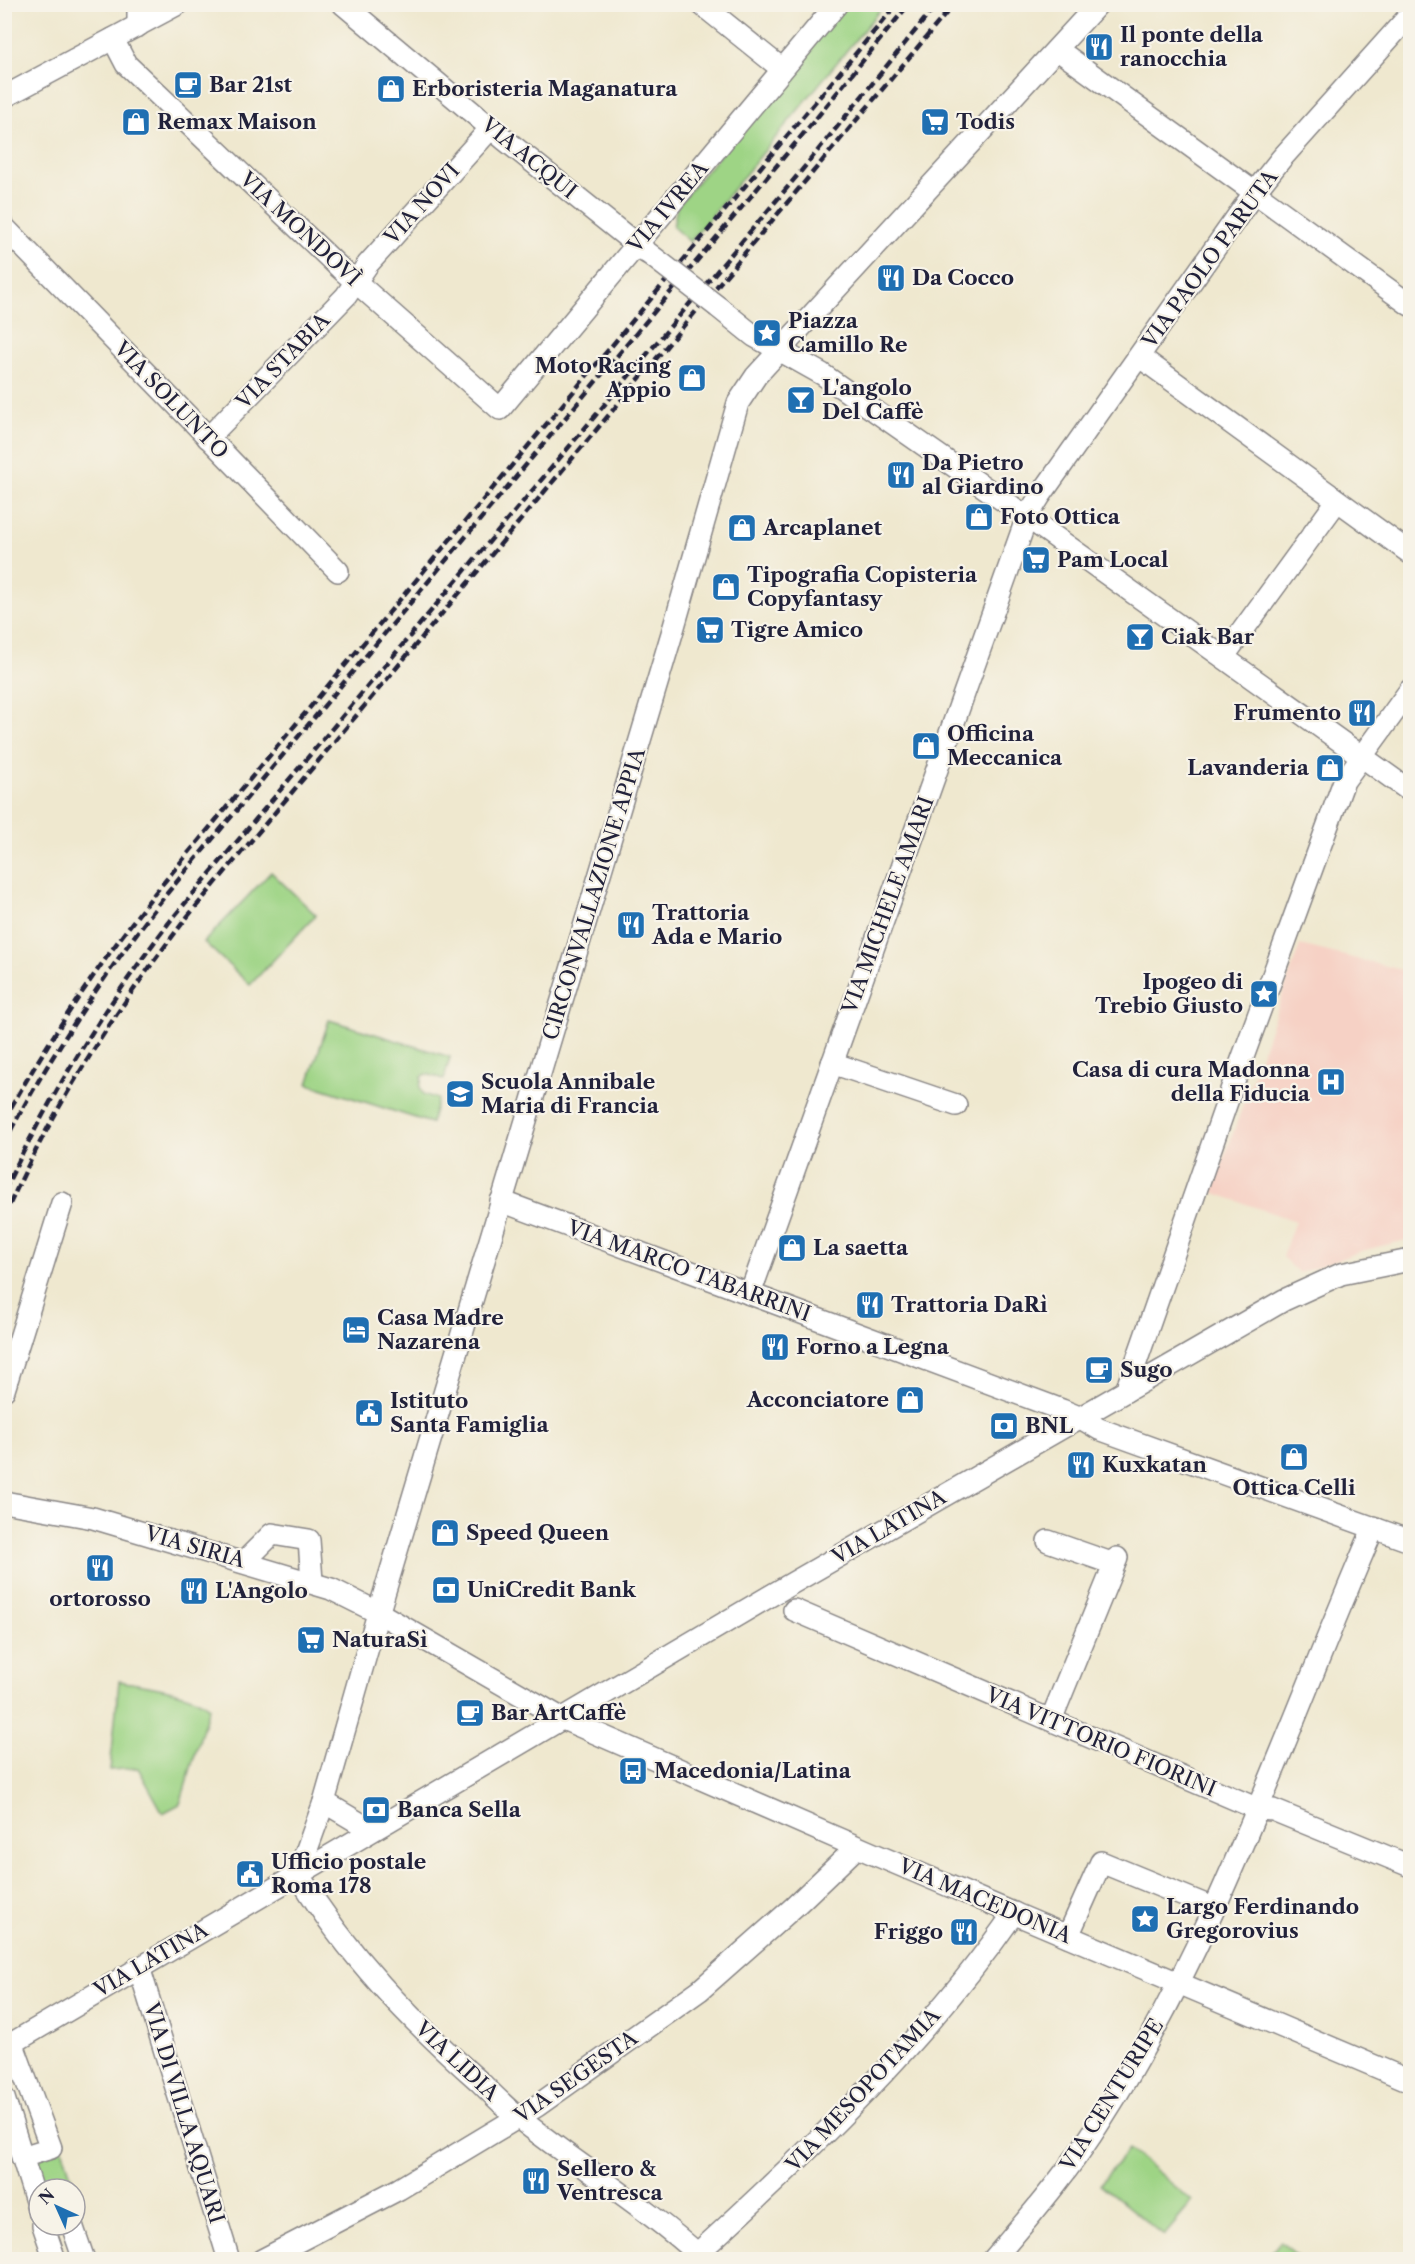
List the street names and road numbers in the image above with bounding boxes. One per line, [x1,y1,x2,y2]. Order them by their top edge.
street label: VIA ACQUI [476,111,582,204]
street label: VIA IVREA [621,155,713,258]
street label: VIA NOVI [378,158,465,250]
street label: VIA PAOLO PARUTA [1136,164,1283,354]
street label: VIA MONDOVÌ [234,166,366,291]
street label: VIA STABIA [230,307,335,415]
street label: VIA SOLUNTO [108,335,234,464]
street label: CIRCONVALLAZIONE APPIA [537,744,650,1043]
street label: VIA MICHELE AMARI [836,793,939,1018]
street label: VIA MARCO TABARRINI [563,1214,814,1326]
street label: VIA LATINA [826,1484,951,1570]
street label: VIA SIRIA [141,1520,248,1573]
street label: VIA VITTORIO FIORINI [981,1681,1220,1801]
street label: VIA MACEDONIA [894,1852,1076,1948]
street label: VIA LATINA [88,1917,213,2003]
street label: VIA DI VILLA AQUARI [139,1999,230,2226]
street label: VIA MESOPOTAMIA [780,2002,945,2177]
street label: VIA CENTURIPE [1054,2014,1169,2176]
street label: VIA LIDIA [410,2015,505,2106]
street label: VIA SEGESTA [509,2025,642,2129]

